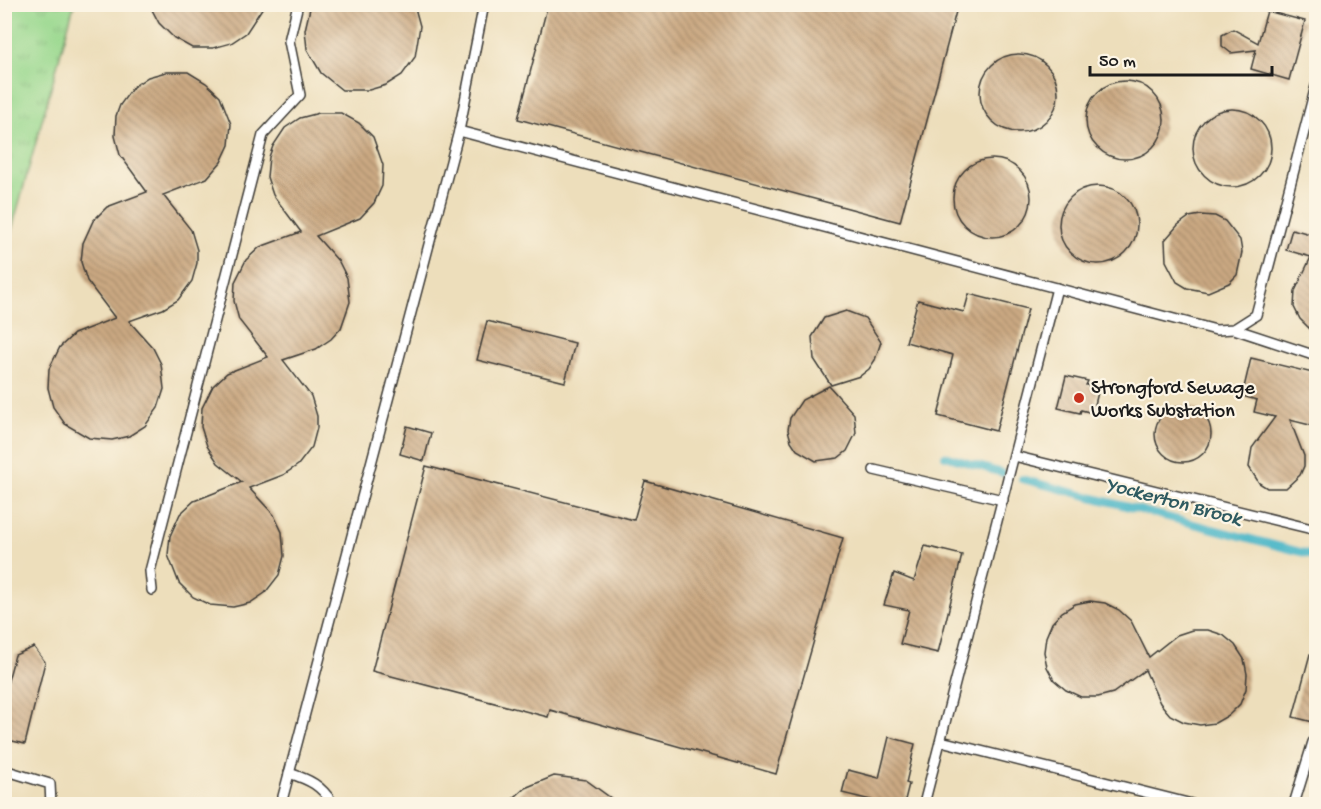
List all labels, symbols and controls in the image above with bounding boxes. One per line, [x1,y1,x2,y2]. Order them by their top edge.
scale bar [1090,39,1272,77]
text: 50 m [1099,52,1136,73]
place label: Strongford Sewage Works Substation [1091,378,1255,424]
marker: Strongford Sewage Works Substation [1072,391,1086,405]
water label: Yockerton Brook [1103,473,1246,534]

